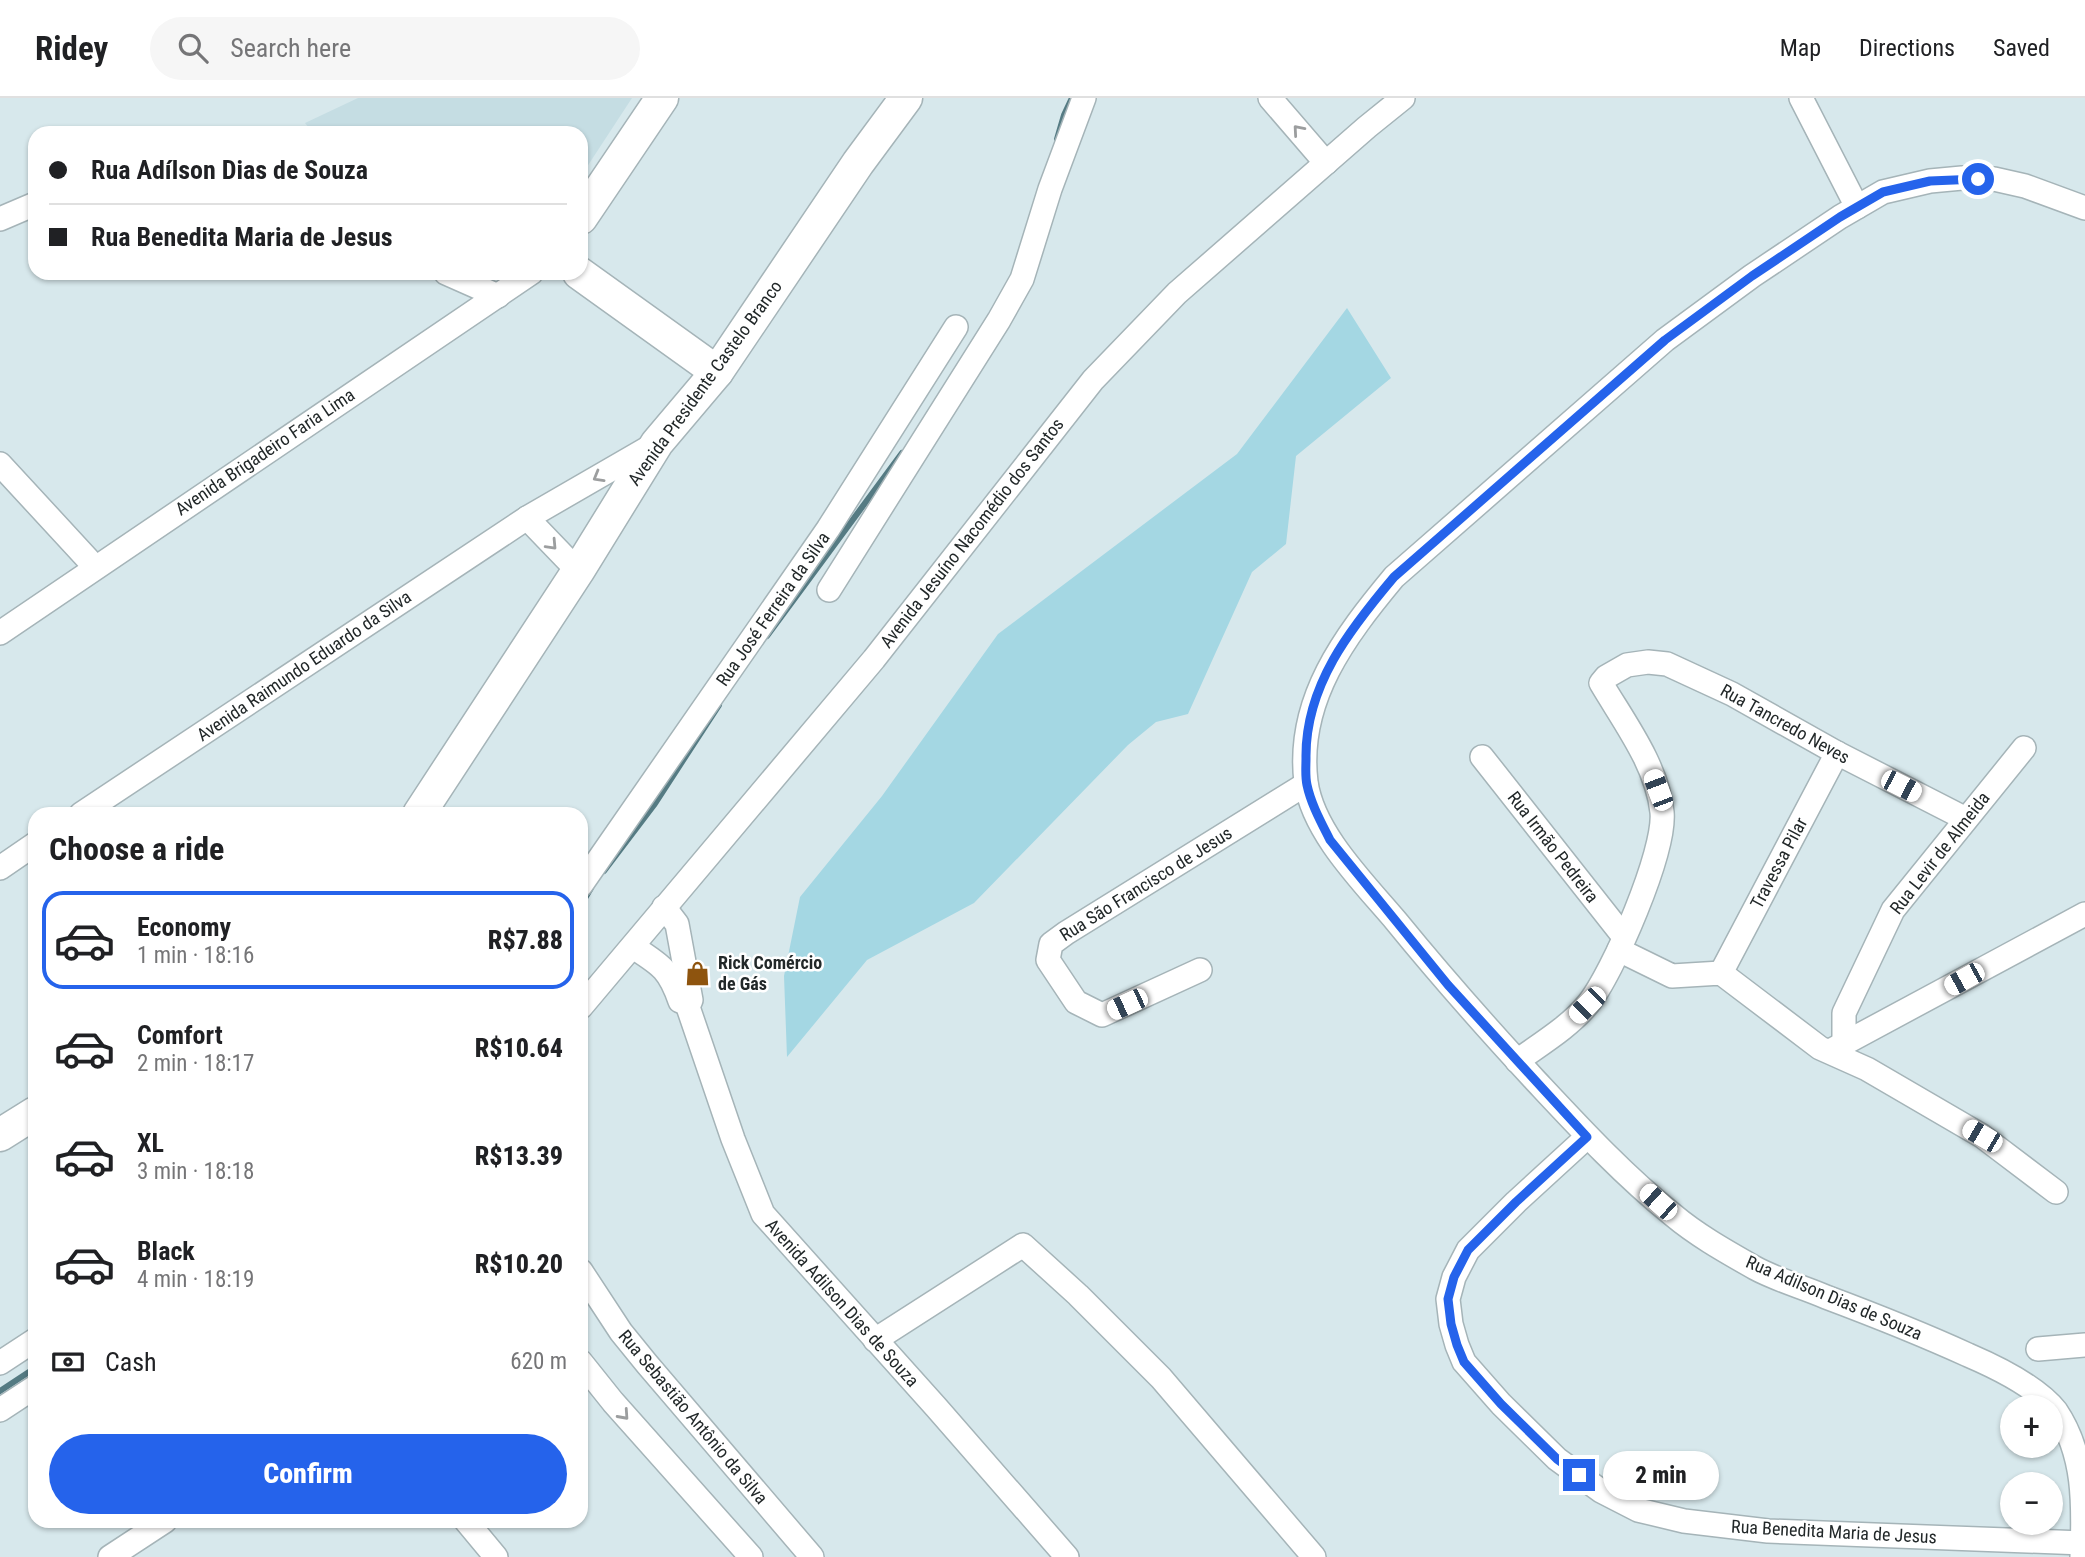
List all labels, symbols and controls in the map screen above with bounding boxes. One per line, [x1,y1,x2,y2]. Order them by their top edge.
search box [150,17,640,80]
text: Ridey [35,29,108,68]
icon: search [174,29,212,67]
text: Search here [230,33,351,63]
text: Map [1780,34,1821,62]
text: Directions [1859,34,1955,62]
text: Saved [1993,34,2050,62]
one-way arrow [1294,126,1306,139]
text: Rua Adílson Dias de Souza [91,155,368,185]
route start [1962,163,1994,195]
text: Rua Benedita Maria de Jesus [91,222,393,252]
street label: Avenida Presidente Castelo Branco [623,276,786,489]
street label: Avenida Brigadeiro Faria Lima [171,384,358,519]
street label: Avenida Jesuíno Nacomédio dos Santos [875,414,1068,652]
one-way arrow [593,469,606,482]
street label: Rua José Ferreira da Silva [711,528,834,690]
one-way arrow [544,536,557,549]
street label: Avenida Raimundo Eduardo da Silva [193,586,415,745]
street label: Rua Tancredo Neves [1717,679,1853,768]
car [1641,767,1676,813]
car [1878,767,1925,805]
street label: Rua Irmão Pedreira [1504,787,1603,906]
street label: Rua Levir de Almeida [1885,788,1994,918]
street label: Travessa Pilar [1746,813,1812,912]
street label: Rua São Francisco de Jesus [1056,822,1236,945]
text: Choose a ride [49,830,224,868]
icon: car [53,909,116,972]
text: Economy [137,912,231,942]
text: R$7.88 [488,925,563,955]
text: 1 min · 18:16 [137,942,254,969]
place label: Rick Comércio de Gás [718,952,822,994]
shop icon: Rick Comércio de Gás [684,959,712,987]
car [1941,960,1988,998]
car [1565,983,1610,1027]
car [1104,986,1151,1022]
icon: car [53,1017,116,1080]
text: Comfort [137,1020,223,1050]
text: R$10.64 [475,1033,563,1063]
text: 2 min · 18:17 [137,1050,254,1077]
car [1959,1116,2006,1156]
icon: car [53,1125,116,1188]
text: XL [137,1128,164,1158]
text: R$13.39 [475,1141,563,1171]
text: 3 min · 18:18 [137,1158,254,1185]
car [1636,1180,1681,1224]
street label: Avenida Adilson Dias de Souza [761,1214,923,1391]
icon: car [53,1233,116,1296]
text: Black [137,1236,195,1266]
text: R$10.20 [475,1249,563,1279]
street label: Rua Adilson Dias de Souza [1743,1251,1925,1344]
text: 4 min · 18:19 [137,1266,254,1293]
street label: Rua Sebastião Antônio da Silva [614,1325,772,1508]
icon: cash [49,1343,87,1381]
text: Cash [105,1347,157,1377]
text: 620 m [510,1348,567,1375]
map controls [2000,1395,2063,1535]
button: + [2000,1395,2063,1458]
one-way arrow [616,1406,628,1419]
button: Confirm [49,1434,567,1514]
callout: 2 min [1604,1450,1719,1500]
route end [1563,1459,1595,1491]
text: 2 min [1635,1462,1687,1489]
button: − [2000,1472,2063,1535]
street label: Rua Benedita Maria de Jesus [1731,1516,1937,1547]

